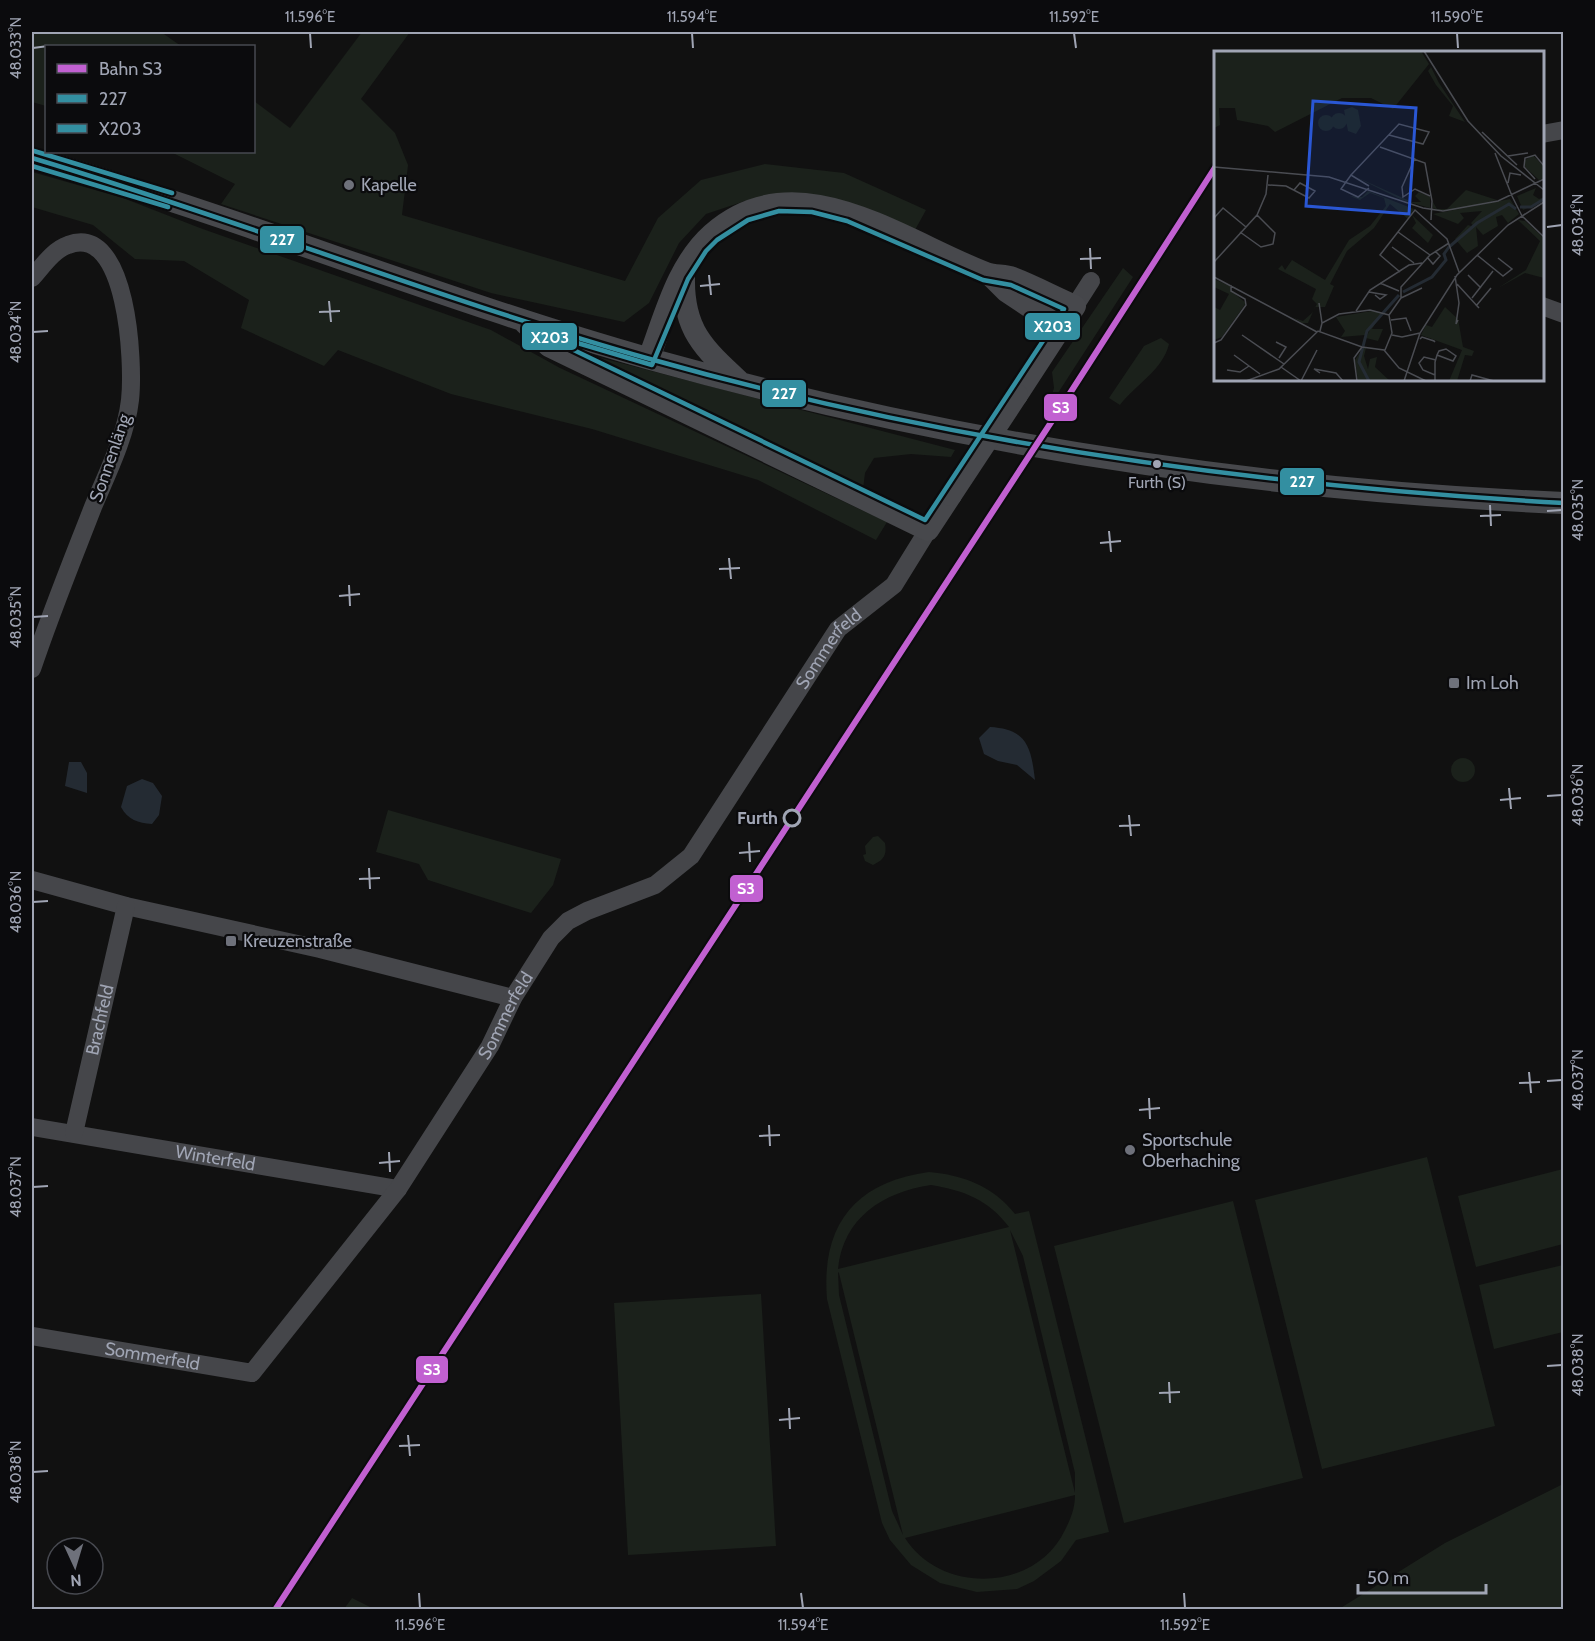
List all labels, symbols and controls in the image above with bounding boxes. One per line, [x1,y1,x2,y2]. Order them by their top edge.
text: 11.596°E [285,8,335,26]
text: 11.594°E [667,8,717,26]
text: 11.592°E [1049,8,1099,26]
text: 11.590°E [1431,8,1483,26]
text: 48.033°N [7,17,25,79]
legend [45,45,255,153]
inset map [1214,51,1544,381]
text: Bahn S3 [99,58,163,80]
text: 227 [99,88,127,110]
text: X203 [99,118,141,140]
place label: Kapelle [361,174,417,196]
marker: Kapelle [342,178,356,192]
text: 48.034°N [1569,194,1587,256]
line badge: 227 [259,225,305,254]
text: 227 [269,230,295,249]
text: 48.034°N [7,301,25,363]
line badge: X203 [1024,312,1081,341]
text: X203 [1033,317,1072,336]
line badge: X203 [521,322,578,351]
text: X203 [530,328,569,347]
line badge: 227 [761,379,807,408]
text: 227 [771,384,797,403]
line badge: S3 [1043,393,1078,422]
text: S3 [1052,398,1070,417]
street label: Sonnenläng [85,410,136,505]
marker: Furth (S) [1151,458,1163,470]
line badge: 227 [1279,467,1325,496]
text: 227 [1289,472,1315,491]
place label: Furth (S) [1128,473,1186,492]
text: 48.035°N [1569,479,1587,541]
text: 48.035°N [7,586,25,648]
street label: Sommerfeld [791,604,866,693]
place label: Im Loh [1466,672,1519,694]
marker: Im Loh [1447,676,1461,690]
text: 48.036°N [1569,764,1587,826]
place label: Furth [737,807,778,829]
marker: Furth [783,809,801,827]
text: 48.036°N [7,871,25,933]
line badge: S3 [729,874,764,903]
text: S3 [737,879,755,898]
place label: Kreuzenstraße [243,930,352,952]
marker: Kreuzenstraße [224,934,238,948]
street label: Sommerfeld [473,968,538,1064]
street label: Brachfeld [81,982,119,1057]
text: 48.037°N [1569,1049,1587,1111]
place label: Sportschule Oberhaching [1142,1129,1241,1172]
street label: Winterfeld [174,1140,257,1176]
marker: Sportschule Oberhaching [1123,1143,1137,1157]
text: 48.037°N [7,1156,25,1218]
text: 48.038°N [1569,1333,1587,1397]
street label: Sommerfeld [103,1337,202,1375]
line badge: S3 [415,1355,449,1384]
text: S3 [423,1360,441,1379]
text: 48.038°N [7,1440,25,1504]
north arrow [45,1536,105,1596]
scale bar [1358,1557,1486,1595]
text: 50 m [1367,1567,1409,1589]
text: N [70,1571,82,1590]
text: 11.596°E [395,1616,445,1634]
text: 11.594°E [778,1616,828,1634]
text: 11.592°E [1160,1616,1210,1634]

